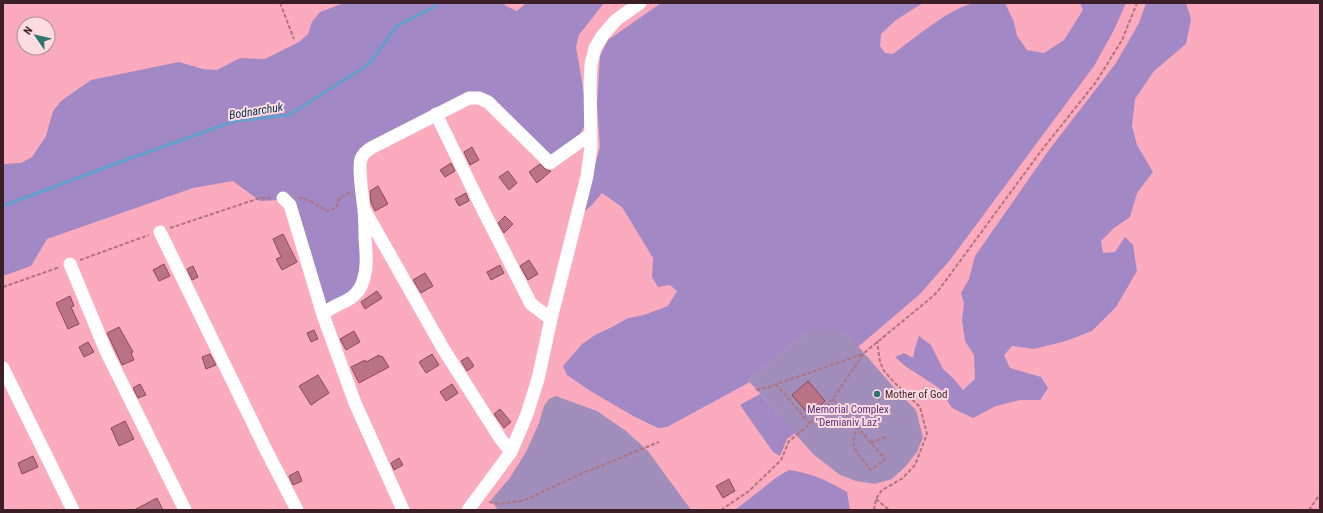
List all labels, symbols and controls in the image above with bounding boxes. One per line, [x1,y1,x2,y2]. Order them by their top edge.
north arrow [16,16,56,56]
text: N [21,24,36,37]
water label: Bodnarchuk [228,100,285,122]
place label: Mother of God [885,388,947,401]
marker: Mother of God [872,389,882,399]
park label: Memorial Complex "Demianiv Laz" [807,403,889,429]

